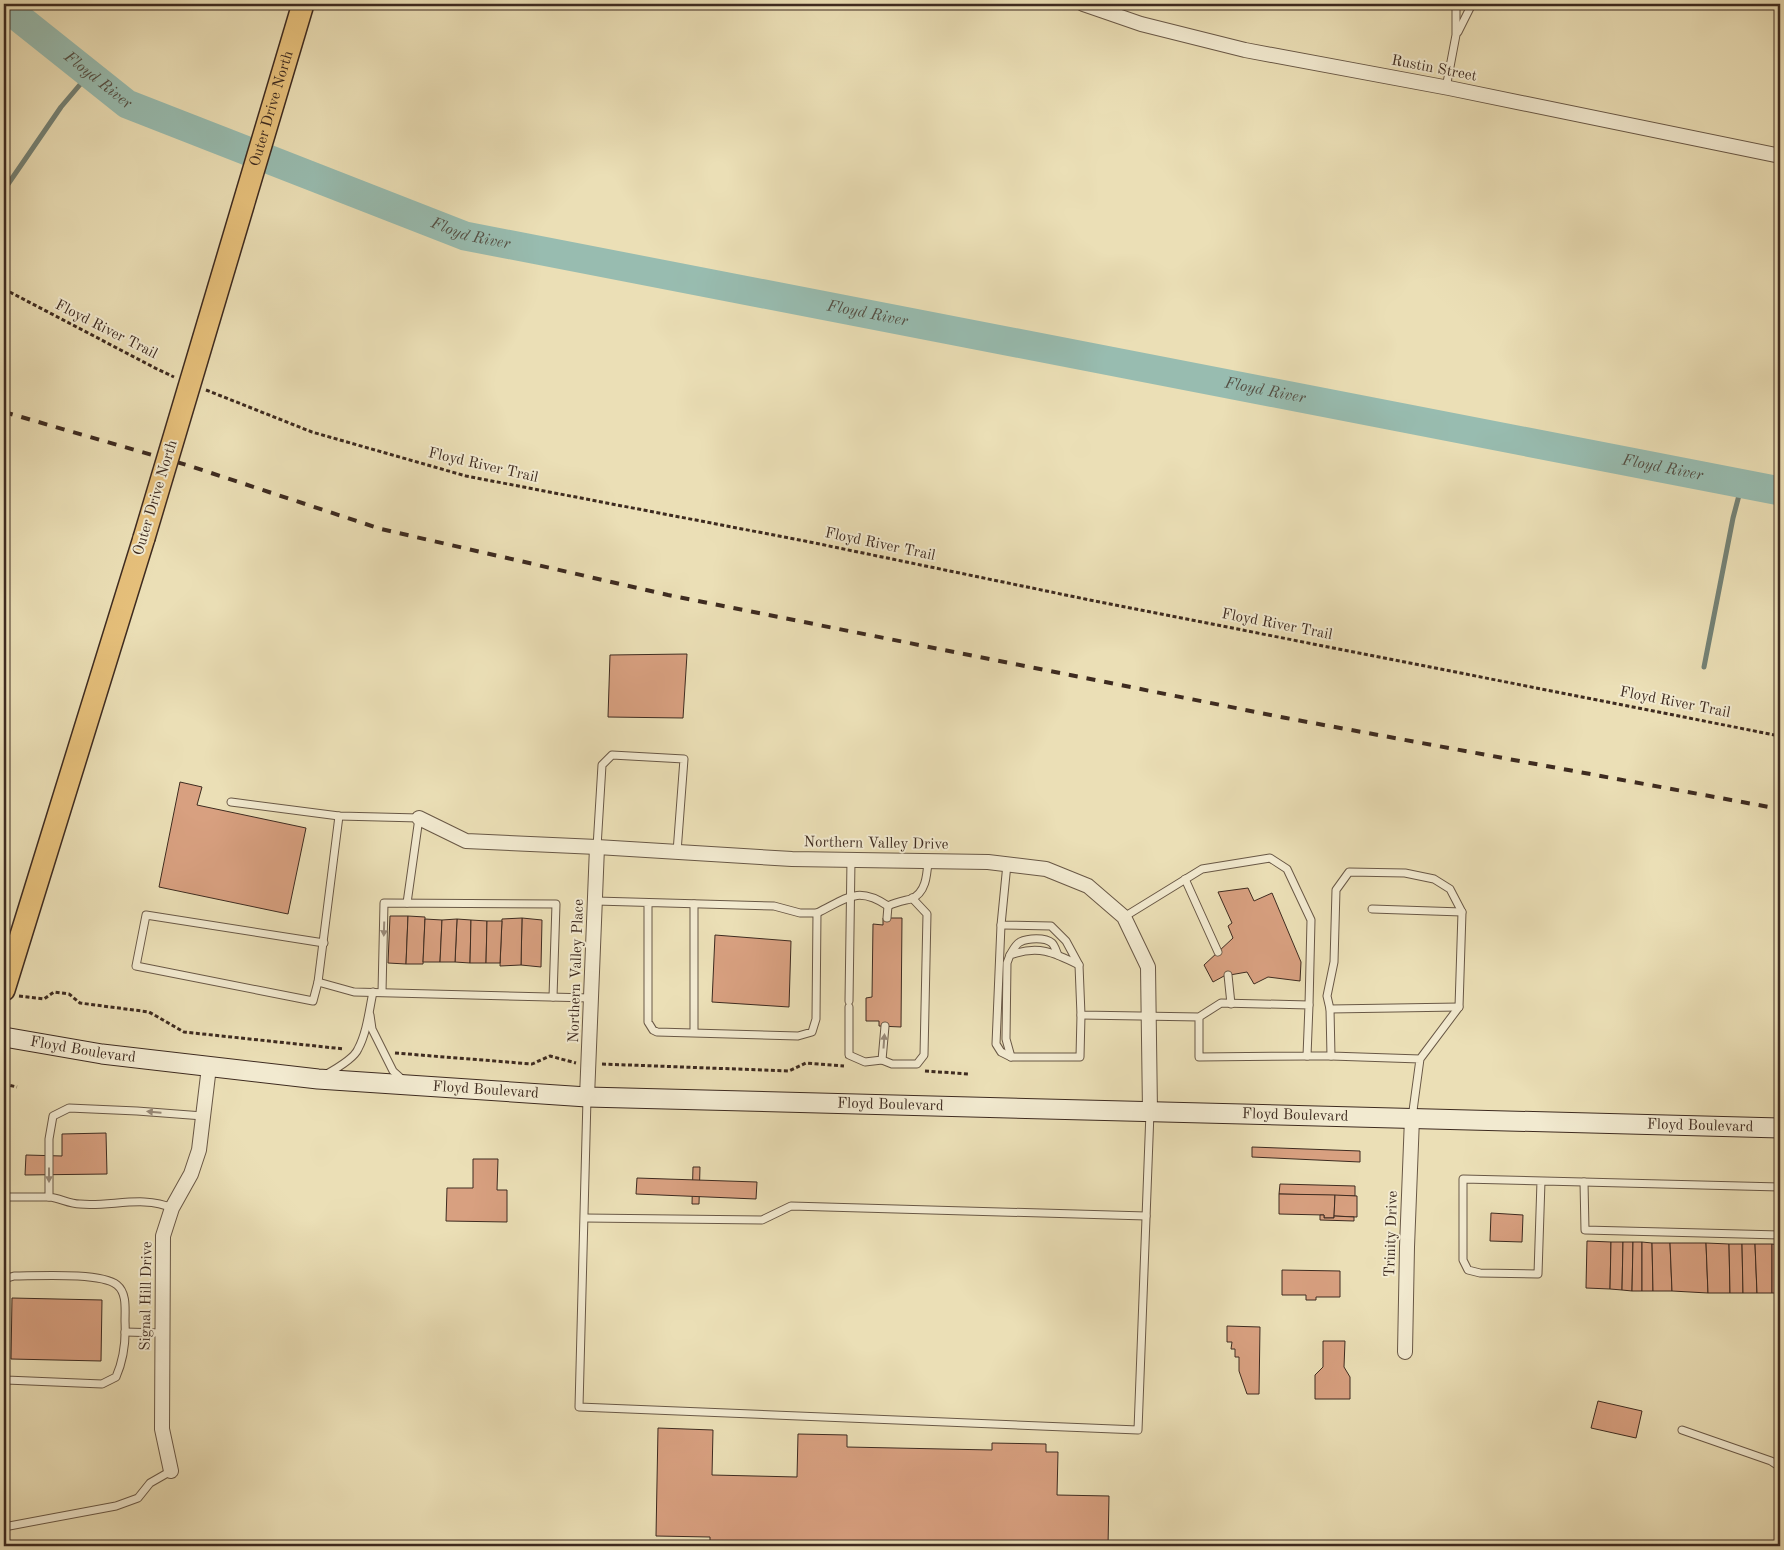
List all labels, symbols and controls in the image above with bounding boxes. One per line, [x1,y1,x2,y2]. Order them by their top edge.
water label: Floyd River [60,48,134,113]
street label: Outer Drive North [248,49,296,168]
street label: Rustin Street [1390,53,1478,85]
water label: Floyd River [427,215,513,253]
street label: Floyd River Trail [52,298,160,362]
water label: Floyd River [825,298,910,330]
water label: Floyd River [1222,375,1308,407]
street label: Outer Drive North [131,439,181,557]
street label: Floyd River Trail [426,446,540,486]
water label: Floyd River [1620,452,1705,484]
street label: Floyd River Trail [823,526,937,564]
street label: Floyd River Trail [1220,607,1334,643]
street label: Floyd River Trail [1618,685,1732,721]
street label: Northern Valley Drive [803,835,949,853]
street label: Northern Valley Place [567,899,587,1043]
one-way arrow [379,921,387,937]
one-way arrow [880,1033,888,1049]
street label: Floyd Boulevard [29,1034,137,1065]
street label: Floyd Boulevard [432,1079,540,1101]
street label: Floyd Boulevard [837,1096,944,1114]
street label: Floyd Boulevard [1242,1107,1349,1124]
one-way arrow [146,1108,162,1116]
street label: Floyd Boulevard [1647,1117,1754,1135]
one-way arrow [45,1167,53,1183]
street label: Trinity Drive [1383,1190,1401,1277]
street label: Signal Hill Drive [139,1241,155,1351]

